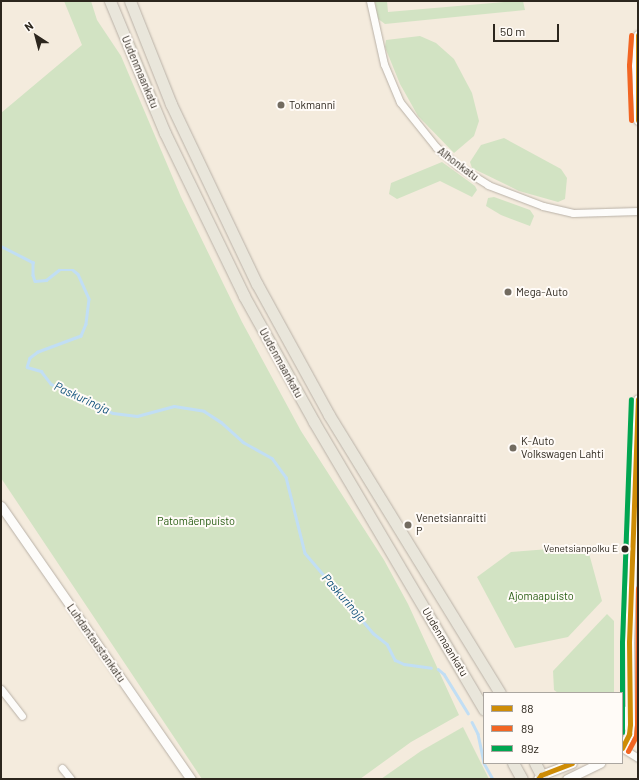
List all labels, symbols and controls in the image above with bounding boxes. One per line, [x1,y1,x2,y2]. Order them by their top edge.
north arrow [16,16,56,56]
scale bar [495,16,561,42]
text: N [22,18,35,33]
text: 50 m [500,24,525,38]
street label: Uudenmaankatu [119,34,161,110]
place label: Tokmanni [289,98,335,112]
marker: Tokmanni [276,100,286,110]
street label: Alhonkatu [435,144,481,184]
place label: Mega-Auto [516,285,568,299]
marker: Mega-Auto [503,287,513,297]
street label: Uudenmaankatu [256,326,306,400]
water label: Paskurinoja [52,379,112,417]
place label: K-Auto Volkswagen Lahti [521,435,604,461]
marker: K-Auto Volkswagen Lahti [508,443,518,453]
place label: Venetsianraitti P [416,512,486,538]
park label: Patomäenpuisto [157,514,235,528]
marker: Venetsianraitti P [403,520,413,530]
place label: Venetsianpolku E [544,543,618,555]
marker: Venetsianpolku E [620,544,630,554]
water label: Paskurinoja [319,571,369,625]
park label: Ajomaapuisto [508,589,574,603]
street label: Luhdantaustankatu [64,601,128,685]
street label: Uudenmaankatu [419,605,471,679]
legend [483,692,623,764]
text: 88 [521,701,534,715]
text: 89 [521,721,534,735]
text: 89z [521,741,539,755]

